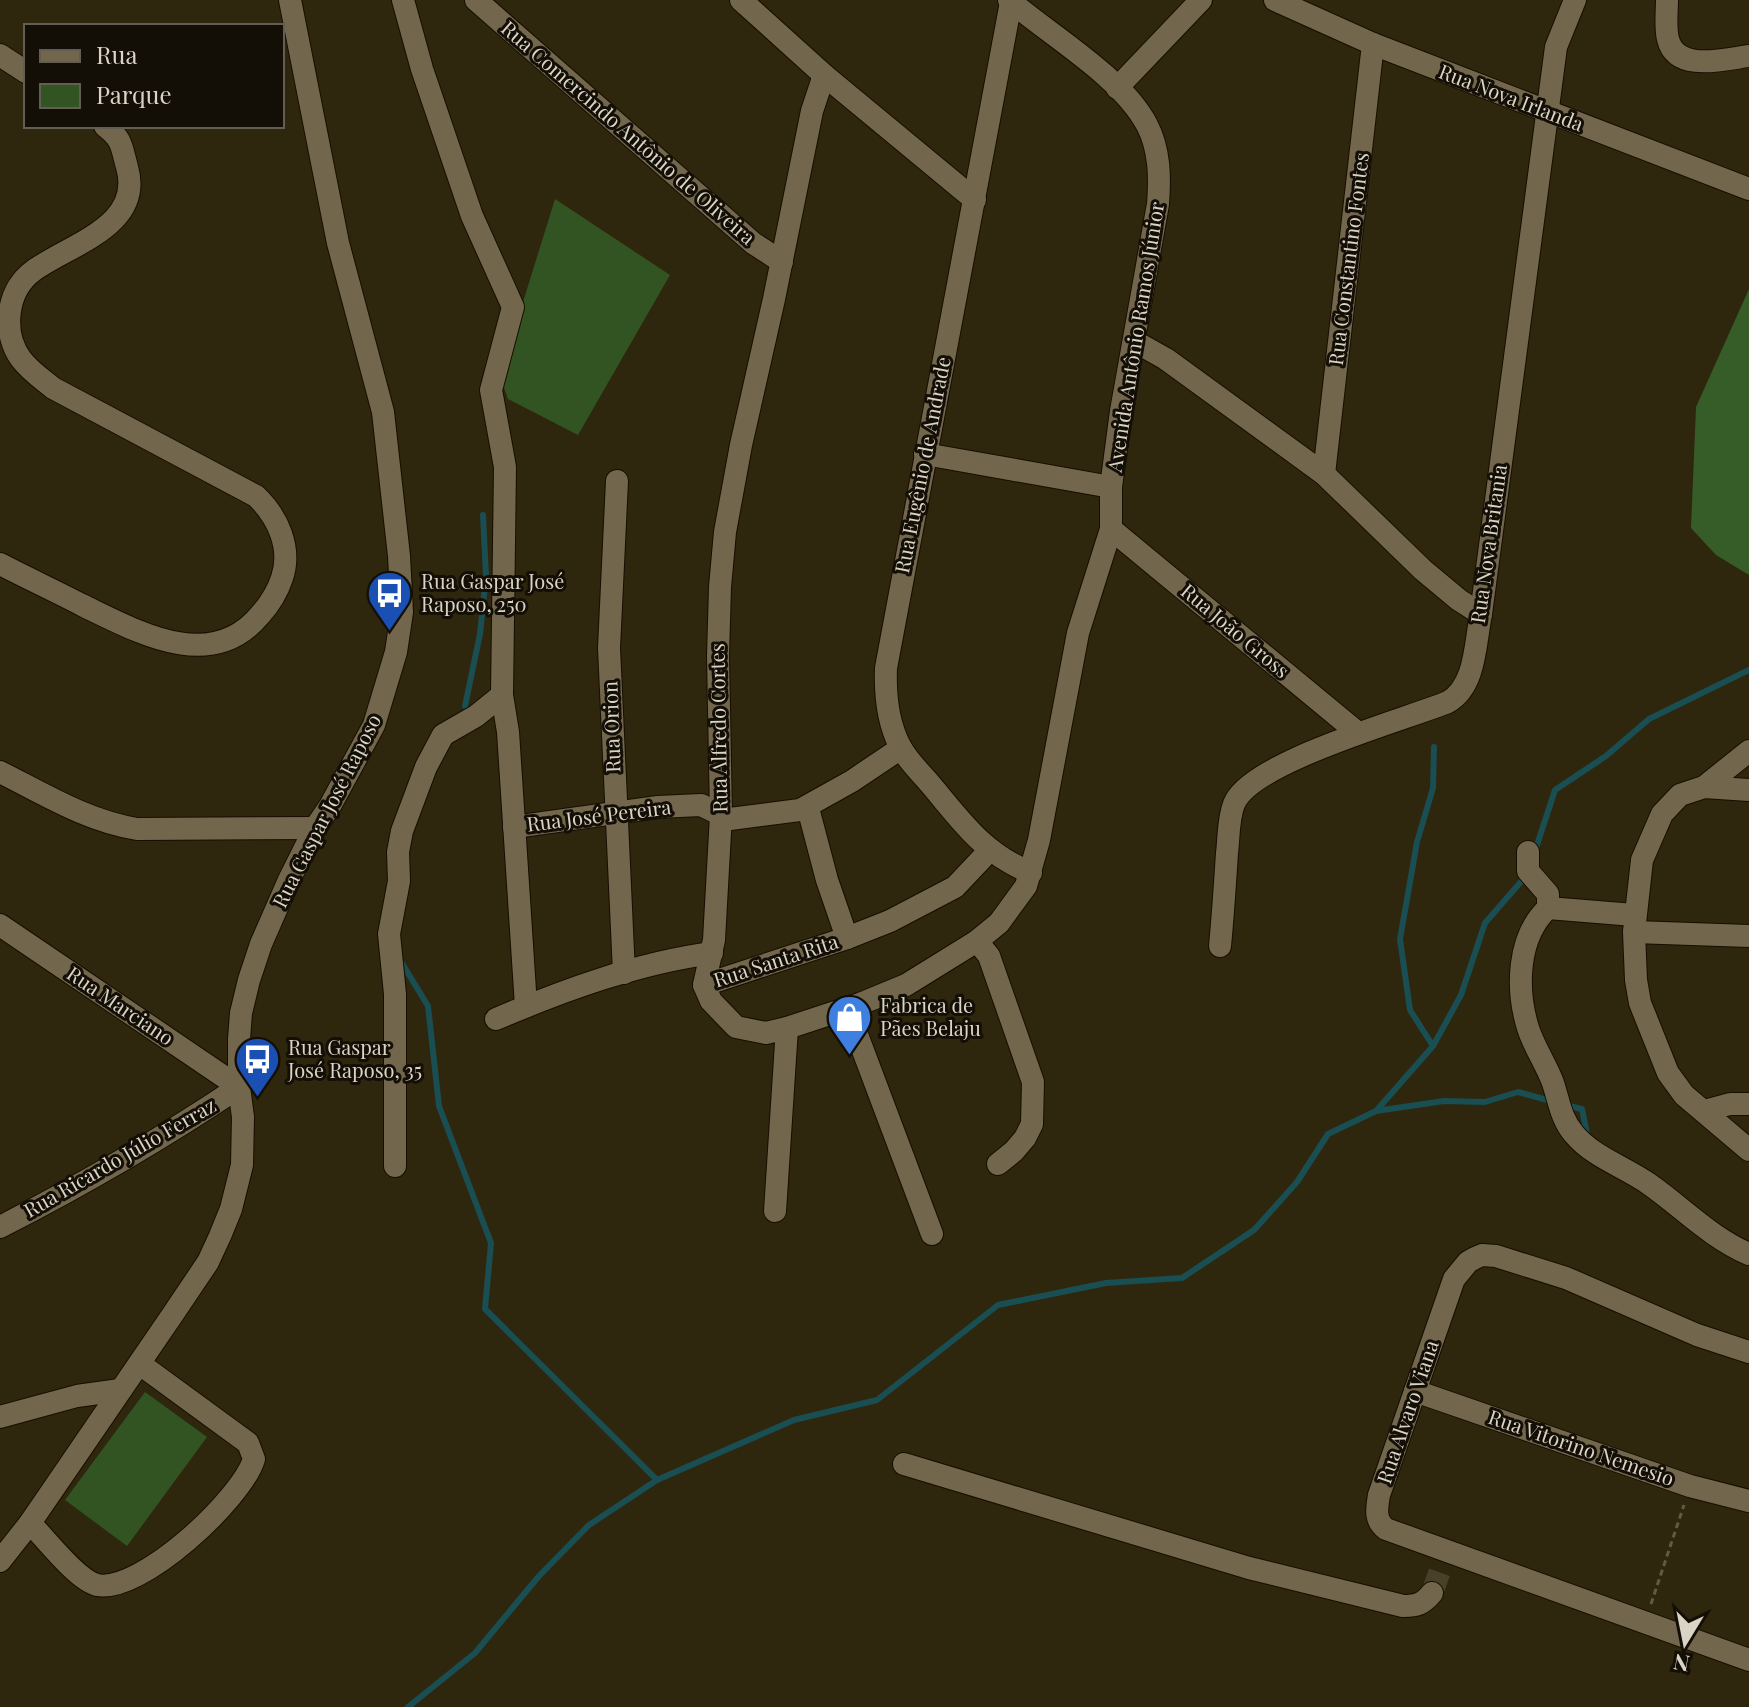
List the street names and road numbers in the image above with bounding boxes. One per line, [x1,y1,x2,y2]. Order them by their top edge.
street label: Rua Comercindo Antônio de Oliveira [496,14,762,250]
street label: Rua Nova Irlanda [1435,57,1588,137]
street label: Rua Constantino Fontes [1321,151,1374,367]
street label: Avenida Antônio Ramos Júnior [1100,200,1169,475]
street label: Rua Eugênio de Andrade [887,354,956,575]
street label: Rua Nova Britania [1463,463,1512,625]
street label: Rua João Gross [1176,577,1296,683]
street label: Rua Alfredo Cortes [703,643,732,813]
street label: Rua Orion [595,681,626,773]
street label: Rua Gaspar José Raposo [265,709,386,912]
street label: Rua José Pereira [525,792,673,837]
street label: Rua Santa Rita [710,927,841,992]
street label: Rua Marciano [62,959,180,1051]
street label: Rua Ricardo Júlio Ferraz [18,1091,220,1223]
street label: Rua Alvaro Viana [1369,1336,1444,1487]
street label: Rua Vitorino Nemesio [1485,1402,1678,1491]

